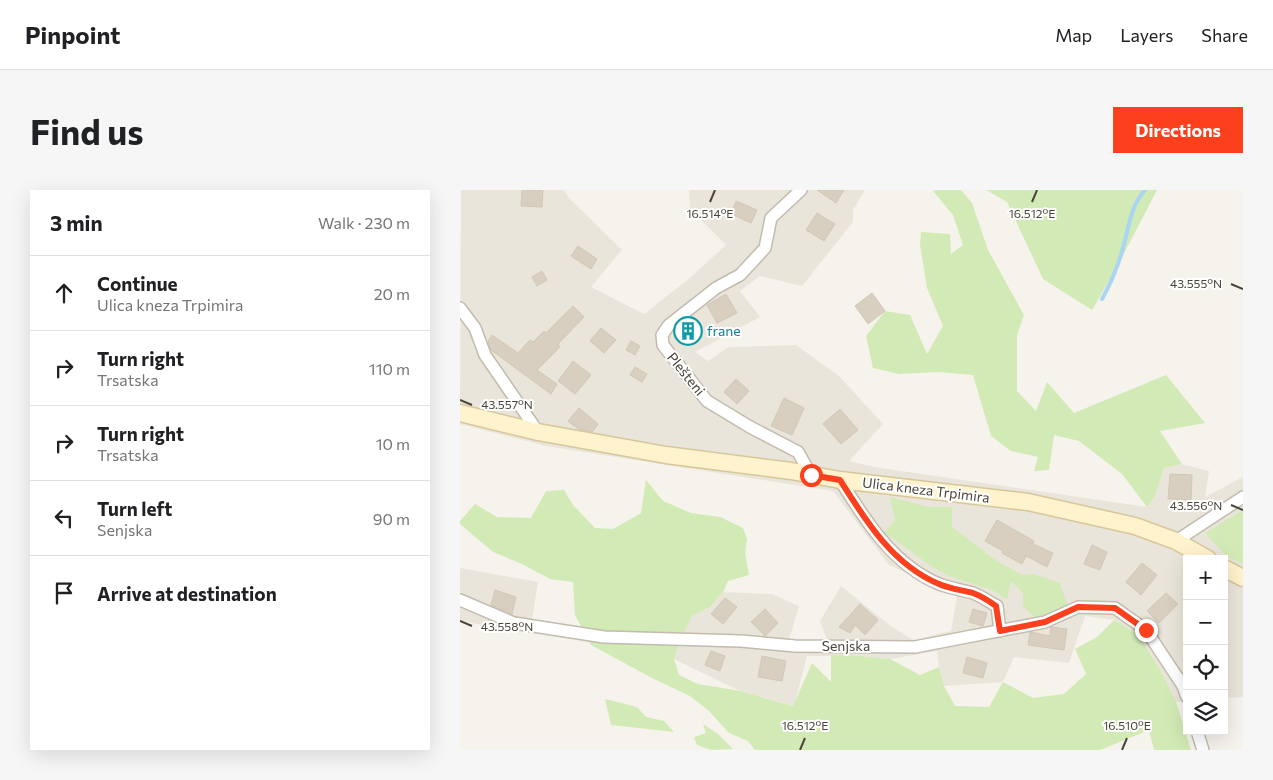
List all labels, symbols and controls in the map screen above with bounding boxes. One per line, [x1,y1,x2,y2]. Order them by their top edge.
text: Pinpoint [25,20,120,49]
text: Map [1055,24,1092,46]
text: Layers [1120,24,1173,46]
text: Share [1201,24,1248,46]
button: Directions [1113,107,1243,153]
text: Find us [30,109,144,152]
text: 16.514°E [686,206,734,220]
text: 16.512°E [1009,206,1055,220]
text: 3 min [50,210,103,235]
text: Walk · 230 m [318,213,410,232]
text: Continue [97,272,177,295]
text: 43.555°N [1170,276,1222,290]
icon: ahead [50,279,78,307]
text: 20 m [374,284,410,303]
text: Ulica kneza Trpimira [97,295,243,314]
building icon: frane [673,316,703,346]
place label: frane [707,322,741,339]
text: Turn right [97,347,184,370]
street label: Plešteni [664,349,709,399]
icon: right [50,354,78,382]
text: 110 m [369,359,410,378]
text: Trsatska [97,370,159,389]
text: 43.557°N [481,397,533,411]
text: Turn right [97,422,184,445]
icon: right [50,429,78,457]
text: 10 m [376,434,410,453]
text: Trsatska [97,445,159,464]
route start [800,464,823,487]
street label: Ulica kneza Trpimira [861,473,991,506]
text: Turn left [97,497,172,520]
text: 43.556°N [1170,498,1222,512]
icon: left [50,504,78,532]
text: 90 m [373,509,410,528]
text: Senjska [97,520,152,539]
map controls [1183,555,1228,735]
button: + [1183,555,1228,600]
icon: arrive [50,579,78,607]
text: Arrive at destination [97,582,277,605]
button: − [1183,600,1228,645]
text: 43.558°N [481,619,533,633]
route end [1135,619,1158,642]
street label: Senjska [822,637,870,654]
button: locate [1183,645,1228,690]
button: layers [1183,690,1228,735]
text: 16.512°E [782,718,828,732]
text: 16.510°E [1103,718,1151,732]

